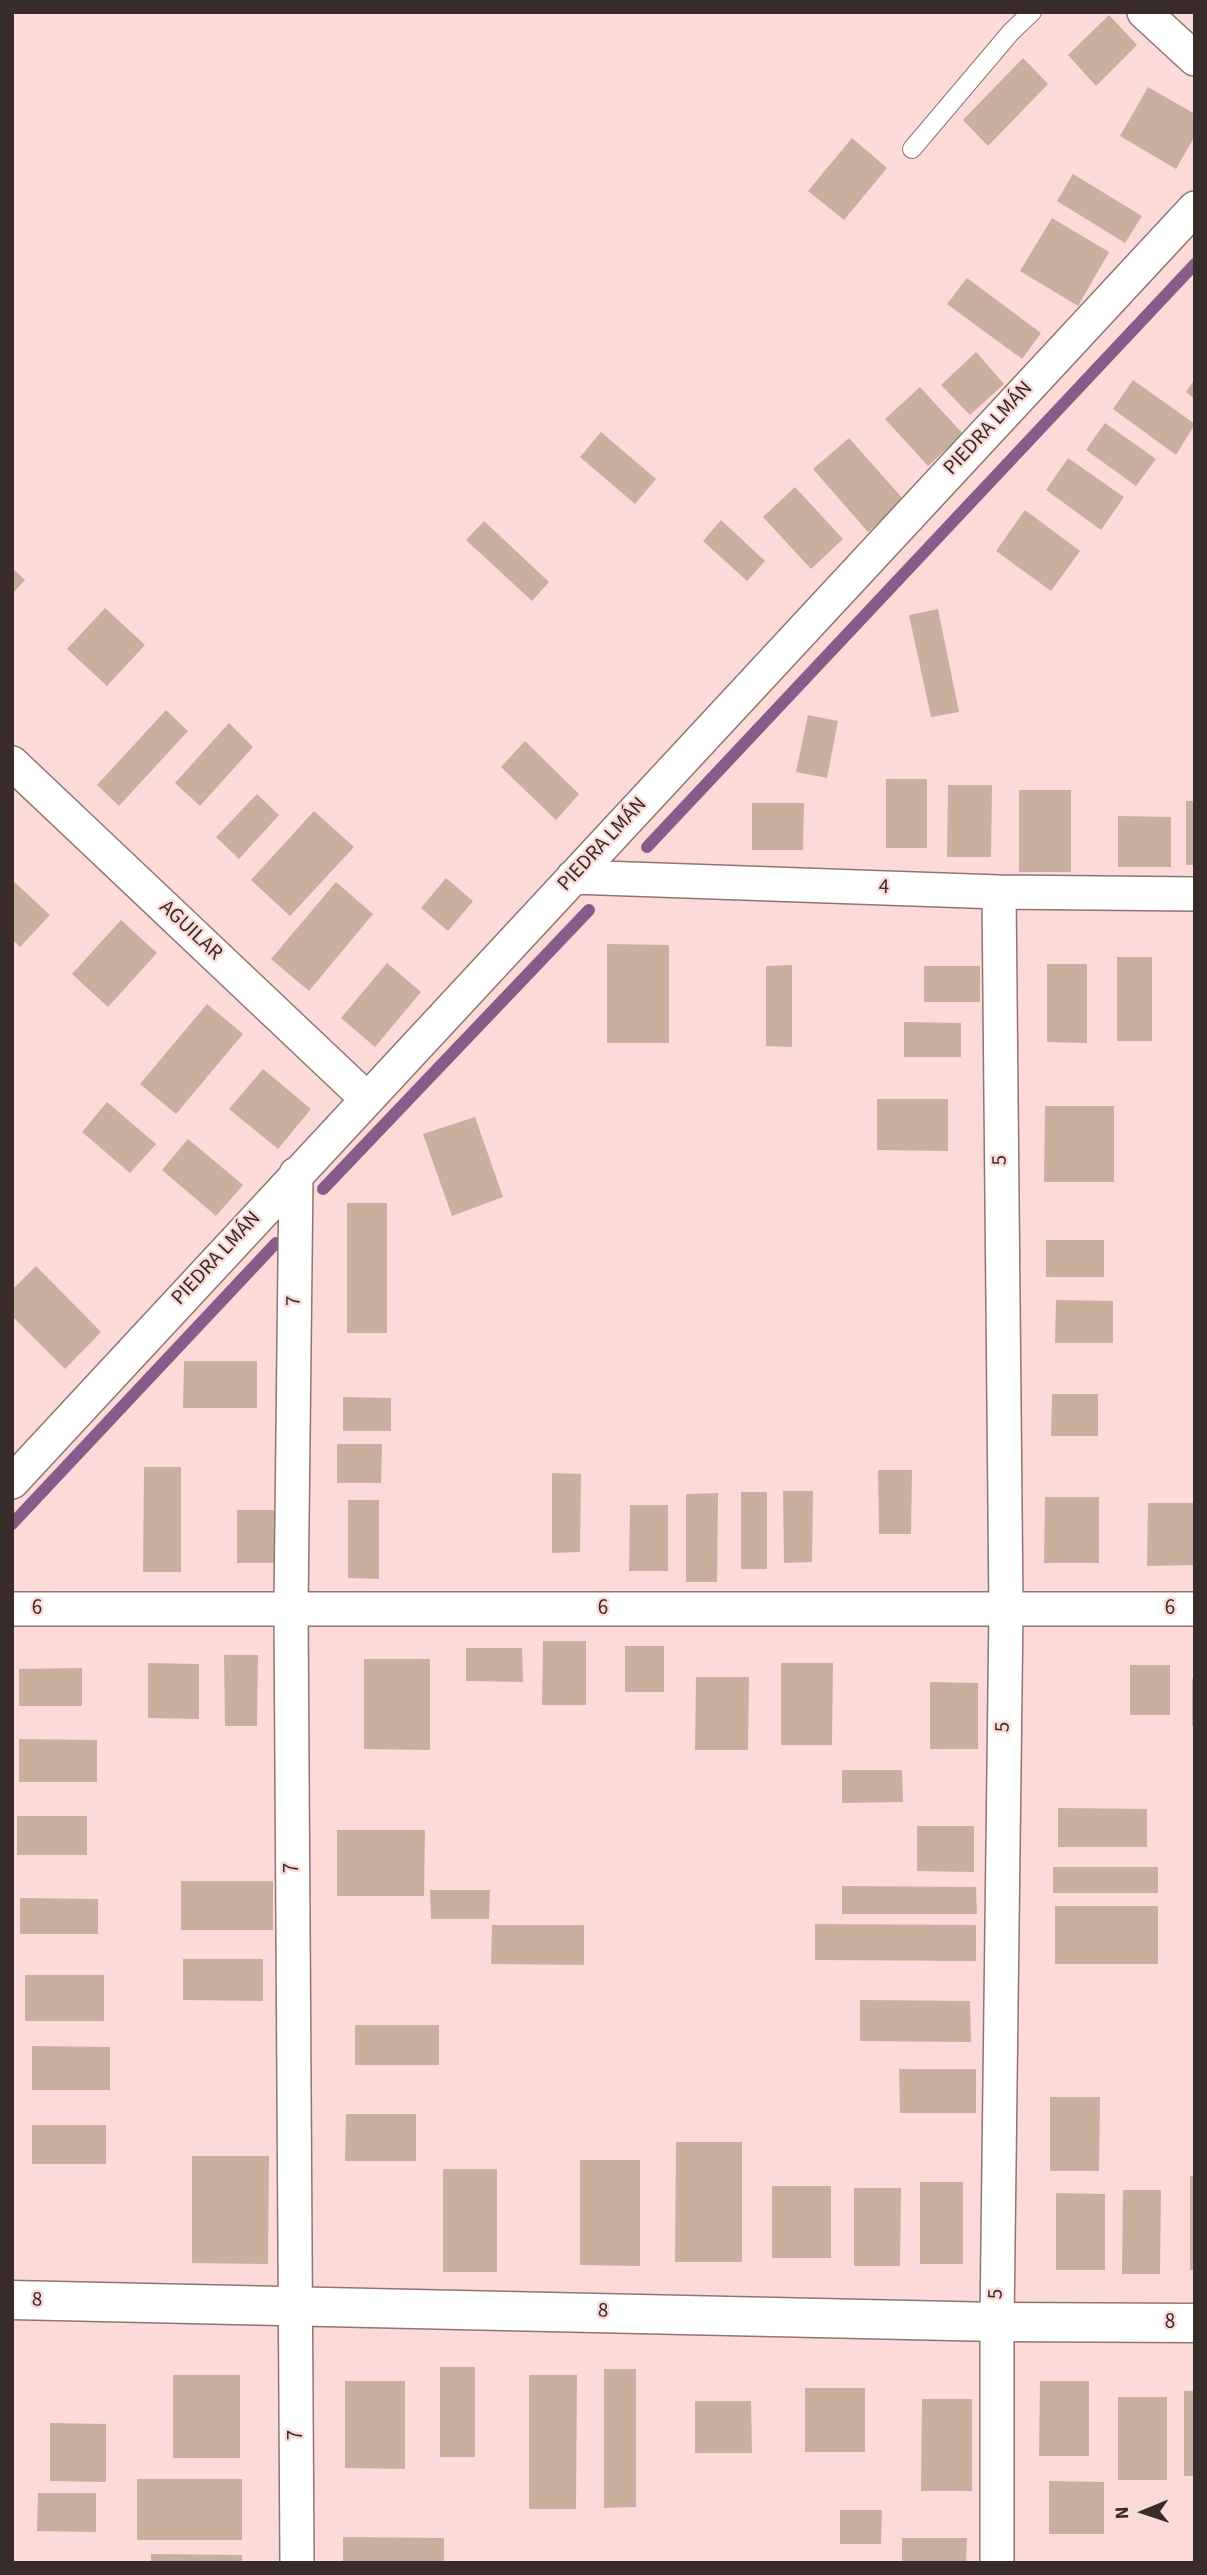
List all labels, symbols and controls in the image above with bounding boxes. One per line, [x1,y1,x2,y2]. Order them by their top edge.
street label: PIEDRA LMÁN [939,377,1039,481]
street label: PIEDRA LMÁN [553,793,653,897]
street label: 4 [878,875,890,901]
street label: AGUILAR [153,896,227,966]
street label: 5 [988,1155,1014,1165]
street label: PIEDRA LMÁN [167,1207,267,1311]
street label: 7 [282,1296,308,1306]
street label: 6 [32,1596,42,1622]
street label: 6 [598,1596,608,1622]
street label: 6 [1165,1596,1175,1622]
street label: 5 [991,1722,1017,1732]
street label: 7 [280,1863,306,1873]
street label: 8 [32,2288,42,2314]
street label: 5 [984,2289,1010,2299]
street label: 8 [598,2299,608,2325]
street label: 8 [1165,2310,1175,2336]
street label: 7 [284,2430,310,2440]
north arrow [1109,2477,1179,2547]
text: N [1109,2506,1136,2520]

